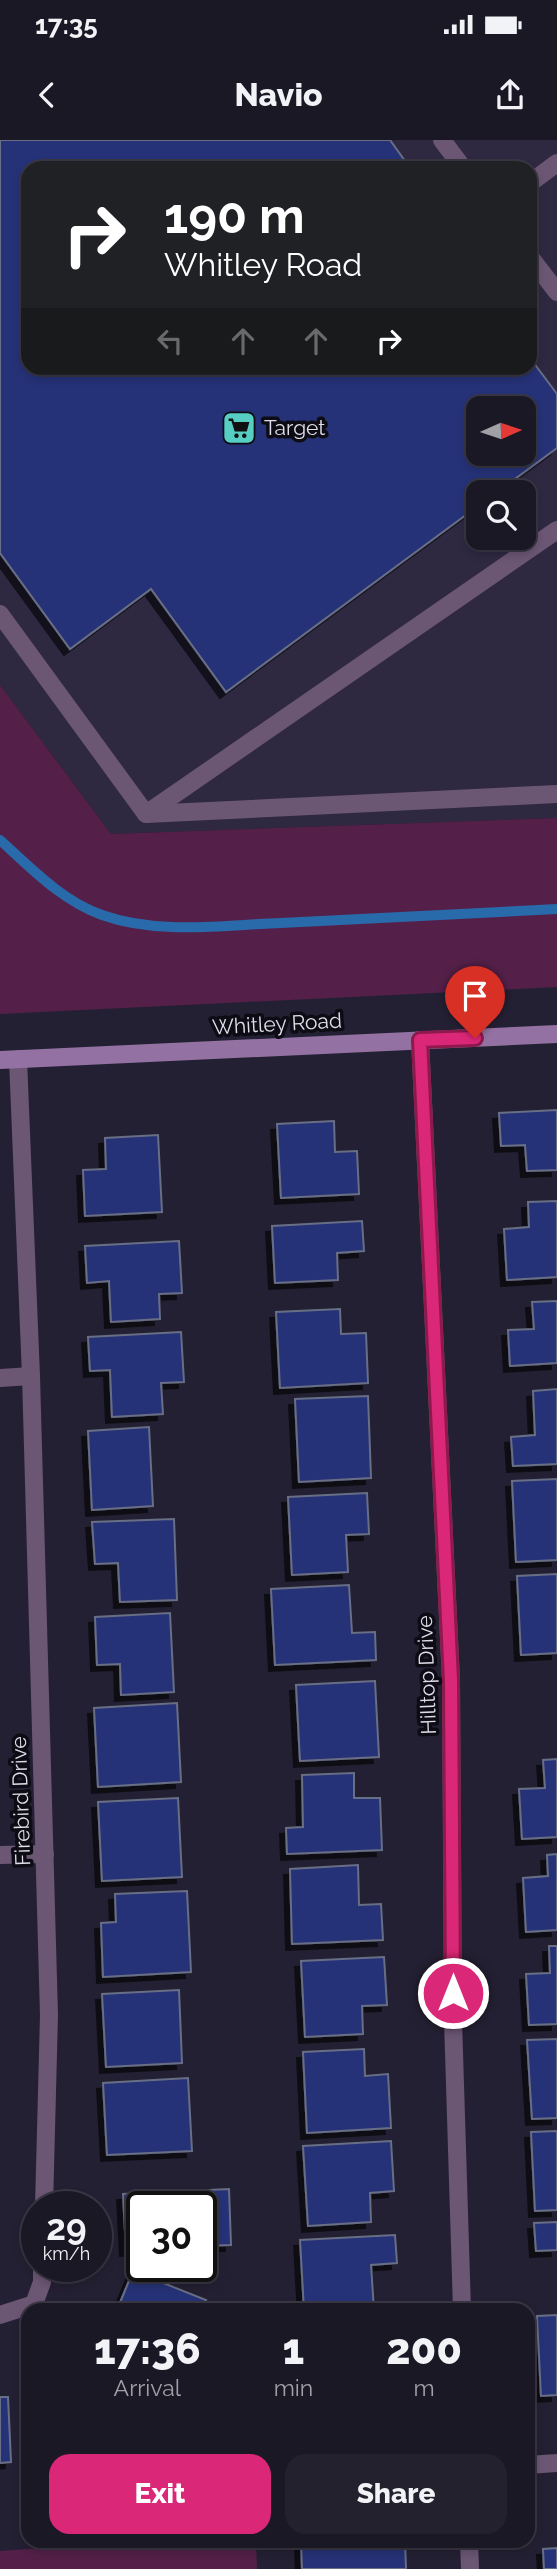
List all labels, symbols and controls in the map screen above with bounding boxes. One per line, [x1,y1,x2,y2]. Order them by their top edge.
text: 17:35 [35,10,98,40]
icon: back [28,76,66,114]
text: Navio [234,76,323,113]
icon: share [491,76,529,114]
text: 190 m [164,187,305,244]
icon: right [49,189,140,280]
text: Whitley Road [164,246,362,283]
icon: left [151,322,189,360]
icon: ahead [224,322,262,360]
icon: ahead [297,322,335,360]
icon: right [370,322,408,360]
north arrow [466,396,536,466]
map controls [466,396,536,550]
supermarket icon: Target [220,409,258,447]
place label: Target [264,415,325,440]
button: search [466,480,536,550]
pin [445,966,505,1038]
icon: arrive [456,977,494,1015]
street label: Whitley Road [211,1008,343,1039]
street label: Hilltop Drive [412,1615,441,1735]
street label: Firebird Drive [6,1736,35,1866]
position arrow [416,1956,490,2030]
speed limit sign: 30 [126,2191,217,2282]
text: 29 [46,2207,87,2248]
text: km/h [43,2243,90,2264]
text: 17:36 [94,2325,201,2374]
text: 1 [283,2325,304,2374]
text: 200 [386,2325,462,2374]
text: Arrival [114,2374,181,2401]
text: min [274,2374,313,2401]
text: m [414,2374,435,2401]
button: Exit [49,2454,271,2534]
button: Share [285,2454,507,2534]

